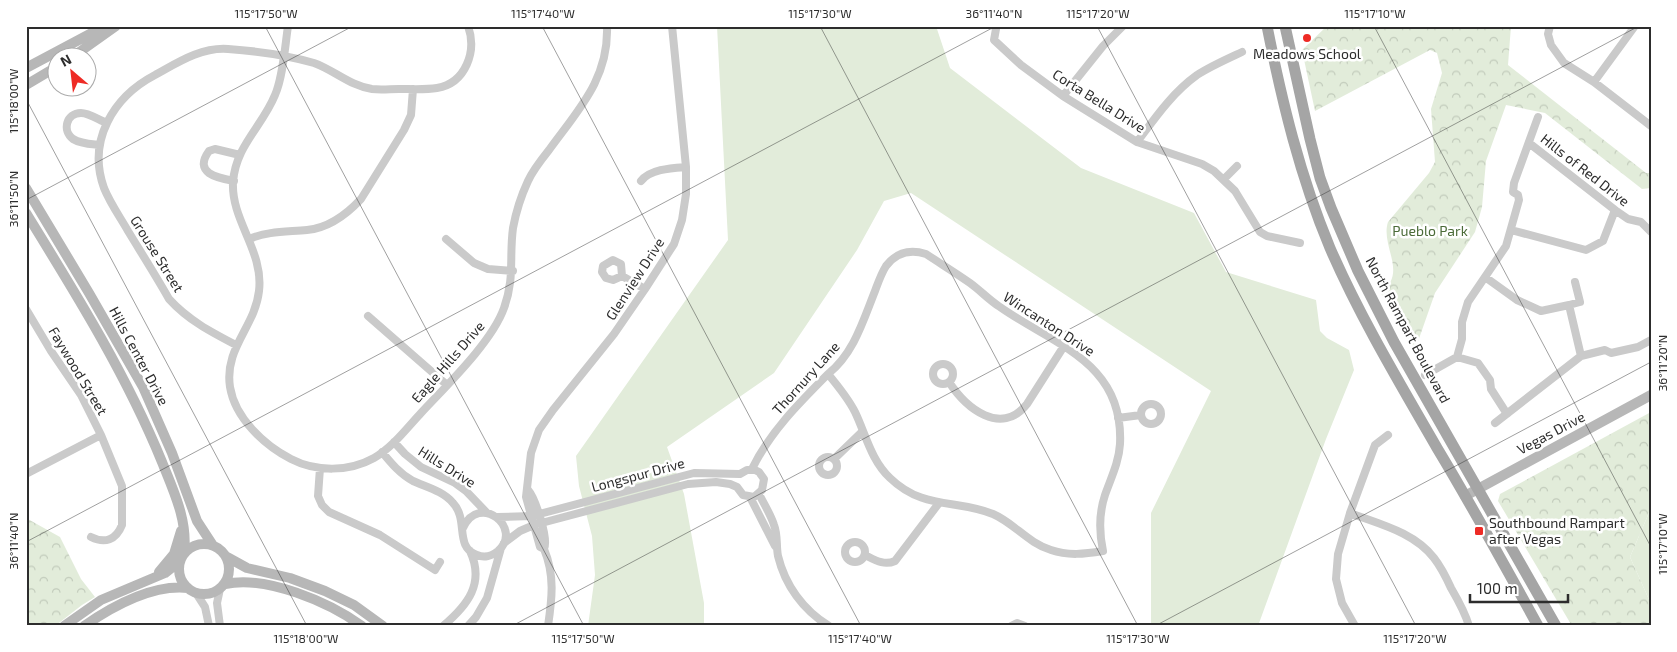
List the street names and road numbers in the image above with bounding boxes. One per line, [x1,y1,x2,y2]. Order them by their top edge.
street label: Corta Bella Drive [1050,65,1149,136]
street label: Hills of Red Drive [1538,130,1633,210]
street label: Grouse Street [127,212,188,295]
street label: Glenview Drive [602,234,667,323]
street label: North Rampart Boulevard [1363,254,1454,406]
street label: Wincanton Drive [1000,288,1098,359]
street label: Hills Center Drive [106,303,173,408]
street label: Eagle Hills Drive [408,317,488,406]
street label: Faywood Street [45,324,111,418]
street label: Thornury Lane [768,338,843,418]
street label: Vegas Drive [1514,408,1588,458]
street label: Hills Drive [415,442,479,491]
street label: Longspur Drive [589,454,686,495]

